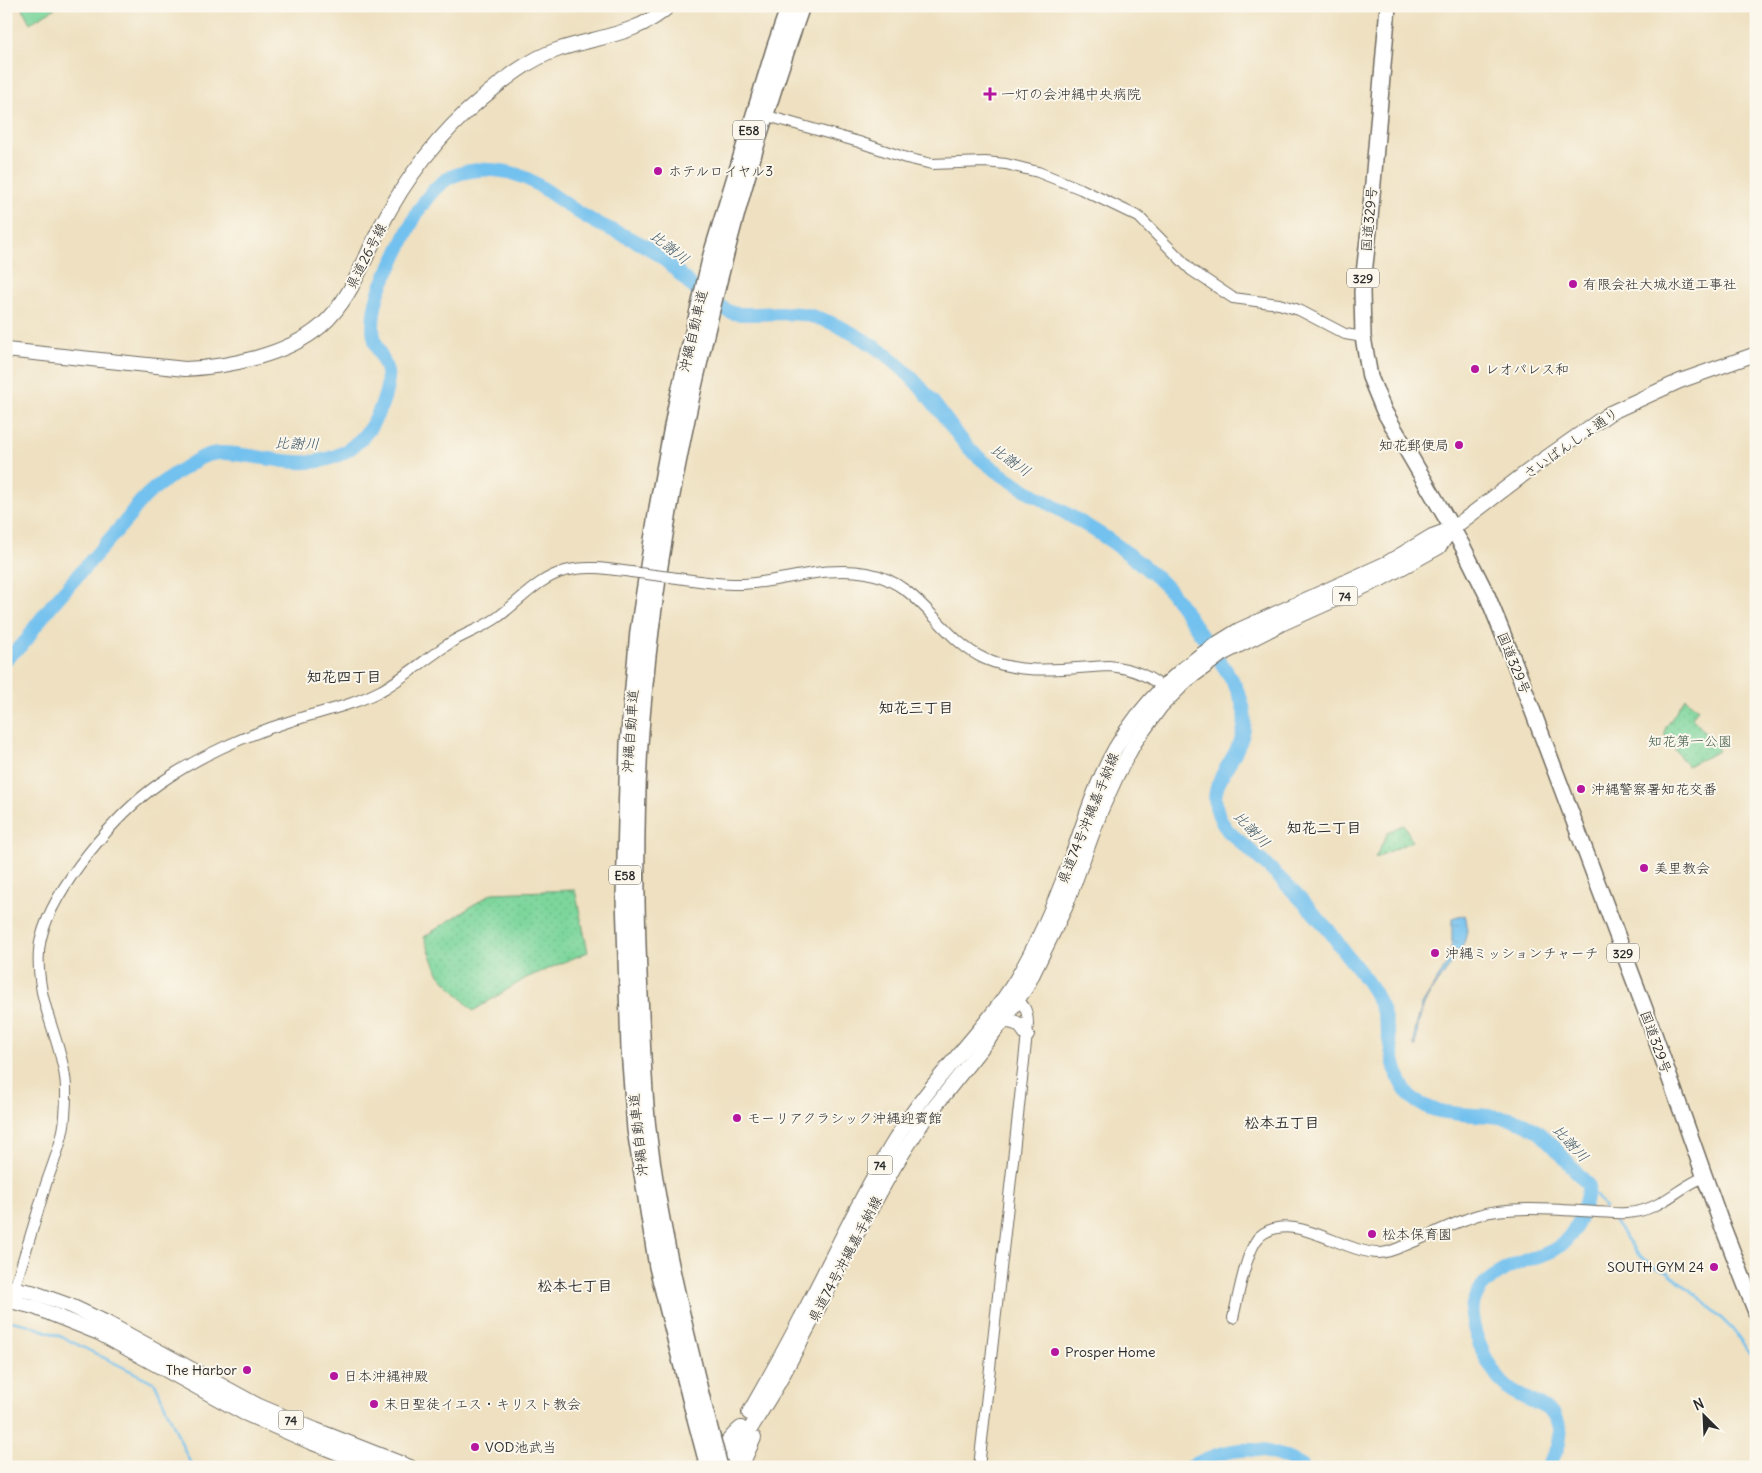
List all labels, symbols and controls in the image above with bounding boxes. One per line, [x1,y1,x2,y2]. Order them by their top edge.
place label: 一灯の会沖縄中央病院 [1001,85,1141,103]
marker: 一灯の会沖縄中央病院 [983,87,997,101]
road number: E58 [733,120,765,140]
place label: ホテルロイヤル3 [668,162,773,180]
marker: ホテルロイヤル3 [652,165,664,177]
street label: 国道329号 [1357,185,1381,253]
street label: 県道26号線 [342,220,390,292]
water label: 比謝川 [646,226,694,268]
road number: 329 [1347,268,1379,288]
place label: 有限会社大城水道工事社 [1583,275,1737,293]
marker: 有限会社大城水道工事社 [1567,278,1579,290]
street label: 沖縄自動車道 [675,288,711,374]
place label: レオパレス和 [1485,360,1569,378]
marker: レオパレス和 [1469,363,1481,375]
street label: さいばんしょ通り [1520,404,1622,482]
water label: 比謝川 [274,433,320,453]
place label: 知花郵便局 [1379,436,1449,454]
water label: 比謝川 [987,439,1035,481]
marker: 知花郵便局 [1453,439,1465,451]
road number: 74 [1332,586,1358,606]
street label: 国道329号 [1493,629,1535,697]
district label: 知花四丁目 [306,667,382,686]
street label: 沖縄自動車道 [618,688,642,774]
district label: 知花三丁目 [878,698,954,717]
park label: 知花第一公園 [1648,732,1732,750]
street label: 県道74号沖縄嘉手納線 [1053,749,1123,887]
place label: 沖縄警察署知花交番 [1591,780,1717,798]
marker: 沖縄警察署知花交番 [1575,783,1587,795]
water label: 比謝川 [1230,806,1274,852]
district label: 知花二丁目 [1286,818,1362,837]
place label: 美里教会 [1654,859,1710,877]
marker: 美里教会 [1638,862,1650,874]
road number: E58 [609,866,641,884]
place label: 沖縄ミッションチャーチ [1445,944,1598,962]
road number: 329 [1607,944,1639,962]
marker: 沖縄ミッションチャーチ [1429,947,1441,959]
street label: 国道329号 [1636,1008,1676,1076]
street label: 沖縄自動車道 [625,1092,651,1178]
place label: モーリアクラシック沖縄迎賓館 [747,1109,942,1127]
marker: モーリアクラシック沖縄迎賓館 [731,1112,743,1124]
district label: 松本五丁目 [1244,1113,1320,1132]
water label: 比謝川 [1549,1120,1593,1166]
road number: 74 [868,1156,892,1174]
street label: 県道74号沖縄嘉手納線 [804,1193,886,1325]
place label: 松本保育園 [1382,1225,1452,1243]
marker: 松本保育園 [1366,1228,1378,1240]
place label: SOUTH GYM 24 [1607,1258,1704,1276]
marker: SOUTH GYM 24 [1708,1261,1720,1273]
district label: 松本七丁目 [537,1276,613,1295]
place label: Prosper Home [1065,1343,1156,1361]
marker: Prosper Home [1049,1346,1061,1358]
place label: The Harbor [166,1361,237,1379]
marker: The Harbor [241,1364,253,1376]
place label: 日本沖縄神殿 [344,1367,428,1385]
marker: 日本沖縄神殿 [328,1370,340,1382]
north arrow [1680,1390,1730,1440]
text: N [1691,1394,1707,1414]
place label: 末日聖徒イエス・キリスト教会 [384,1395,581,1413]
marker: 末日聖徒イエス・キリスト教会 [368,1398,380,1410]
road number: 74 [278,1410,304,1430]
place label: VOD池武当 [485,1438,556,1456]
marker: VOD池武当 [469,1441,481,1453]

